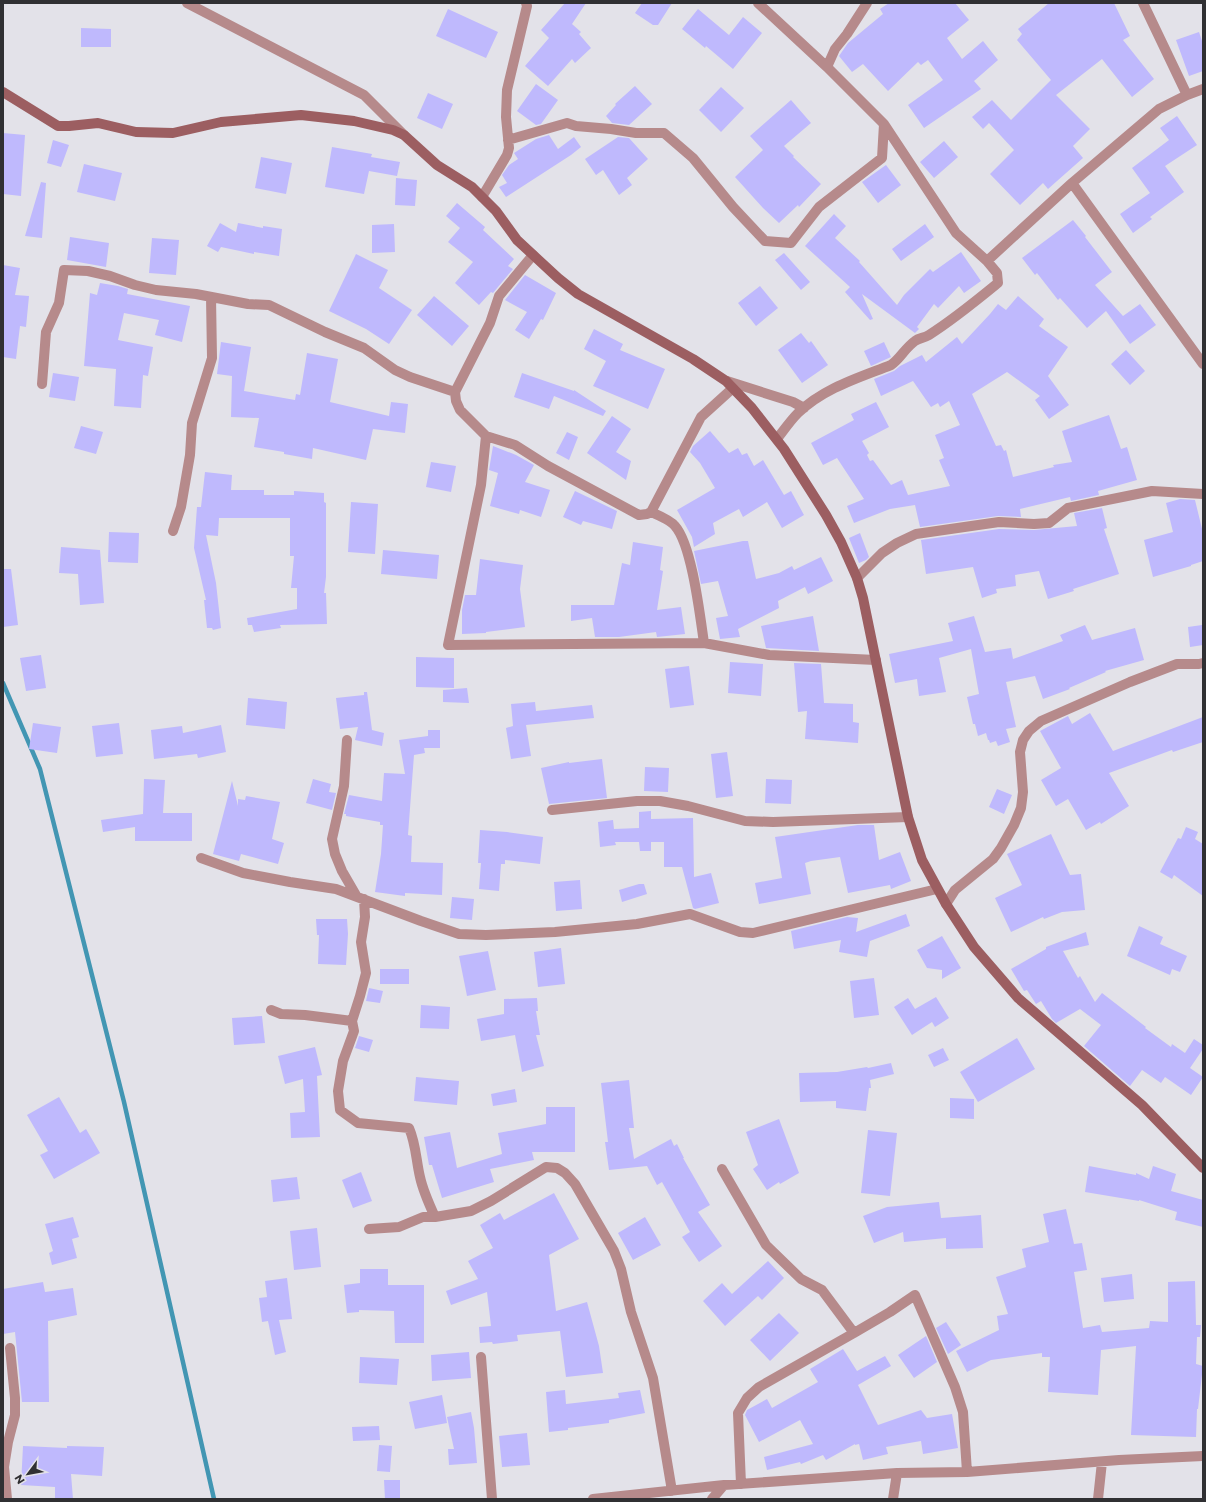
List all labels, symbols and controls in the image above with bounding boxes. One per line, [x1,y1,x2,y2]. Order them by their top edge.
north arrow [8,1454,48,1494]
text: N [11,1472,28,1487]

